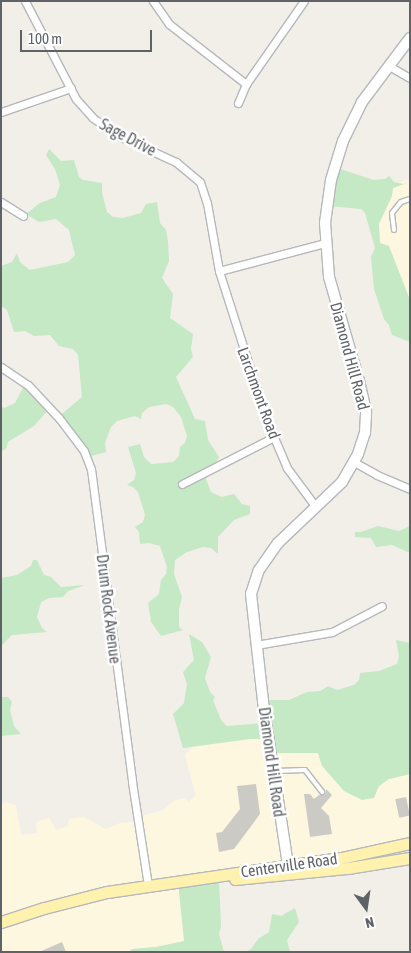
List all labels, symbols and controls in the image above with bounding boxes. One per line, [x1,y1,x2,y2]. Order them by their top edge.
scale bar [22,20,155,52]
text: 100 m [28,30,62,47]
street label: Sage Drive [96,114,160,160]
street label: Diamond Hill Road [326,300,374,412]
street label: Larchmont Road [234,345,284,441]
street label: Drum Rock Avenue [93,553,125,665]
street label: Diamond Hill Road [255,706,289,818]
street label: Centerville Road [240,849,338,881]
north arrow [341,883,391,933]
text: N [364,914,376,931]

